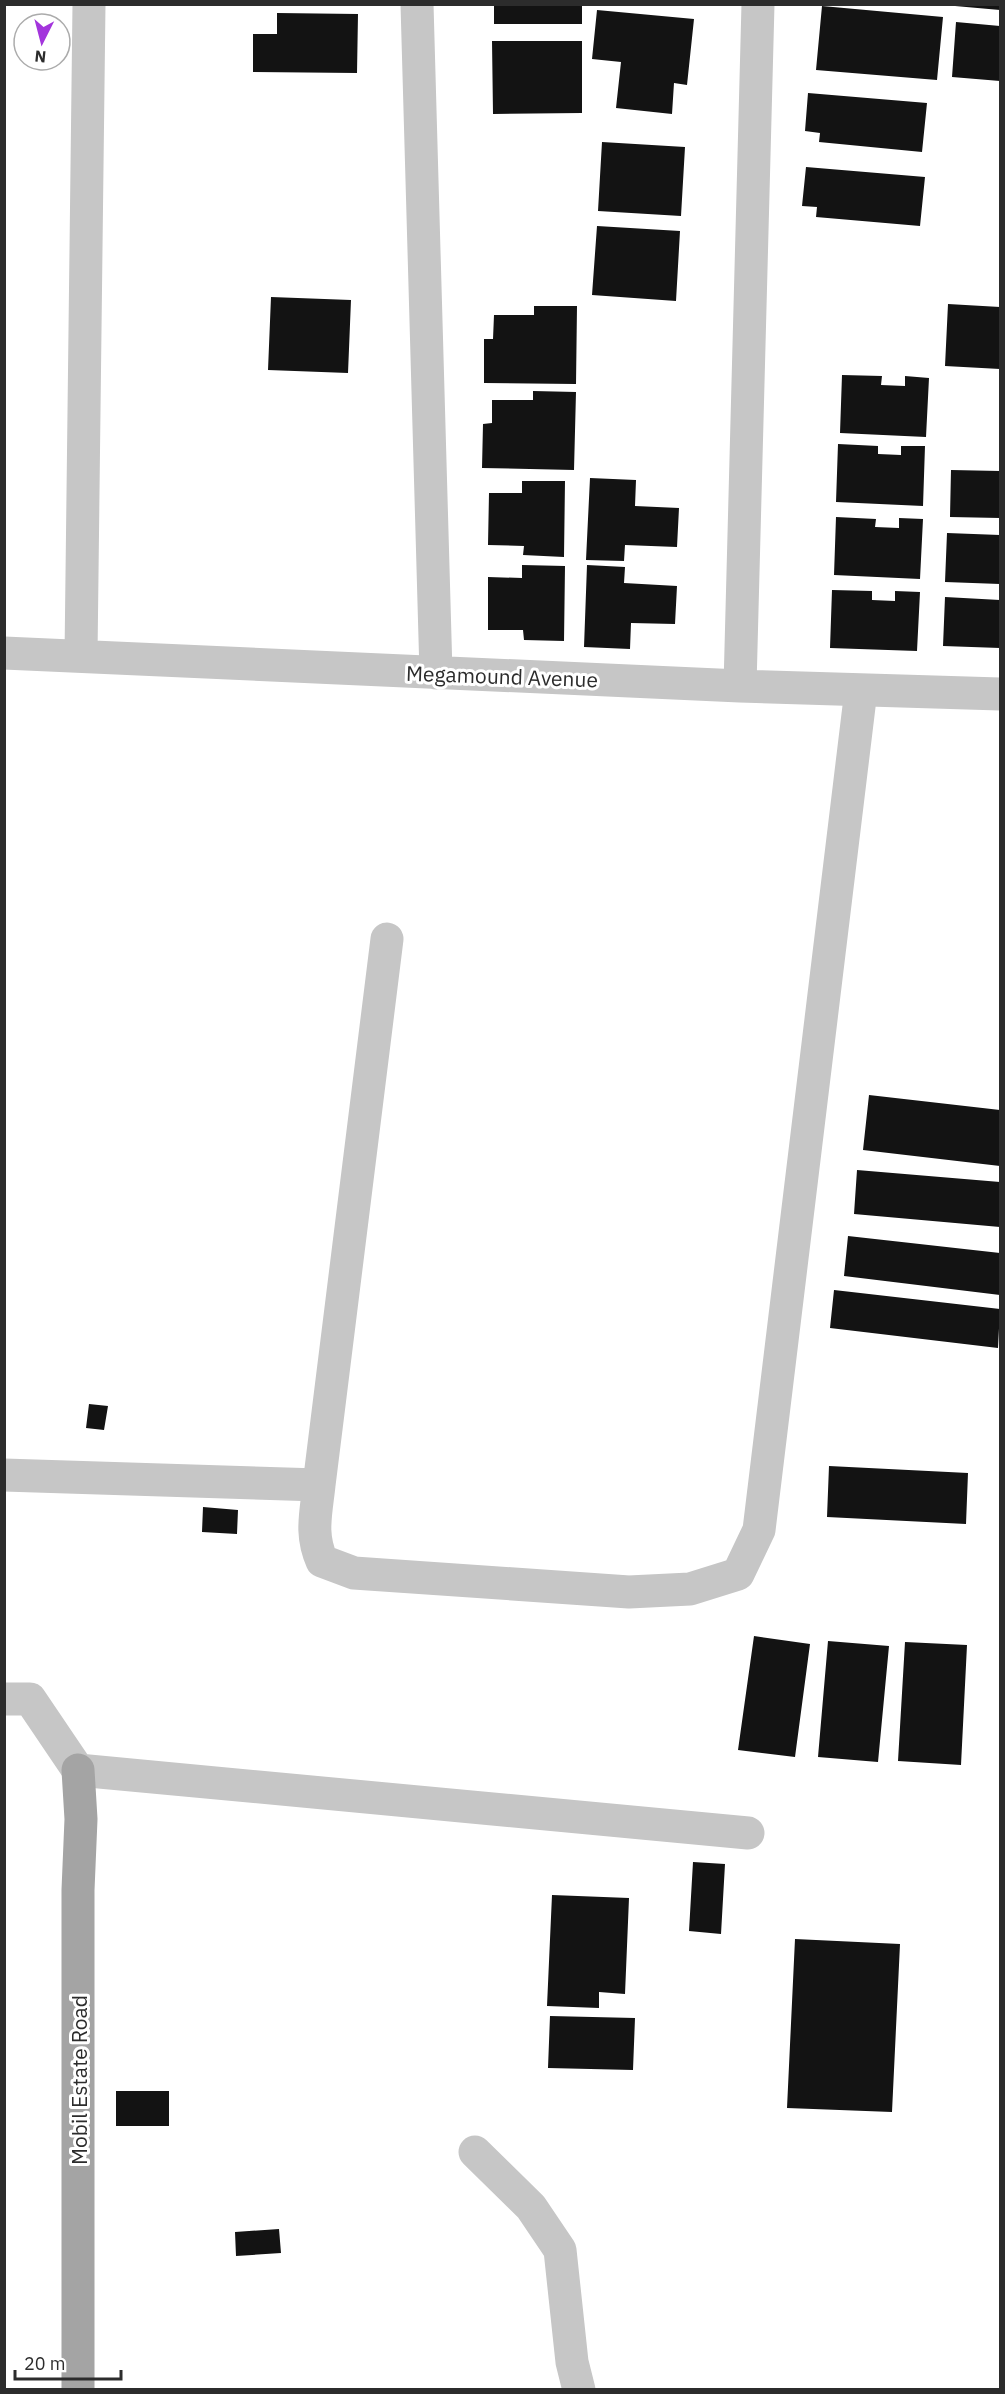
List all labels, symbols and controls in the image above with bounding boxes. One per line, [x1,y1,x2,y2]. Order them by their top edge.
north arrow [12,12,72,72]
text: N [34,46,47,67]
street label: Megamound Avenue [406,659,598,693]
street label: Mobil Estate Road [65,1995,93,2165]
scale bar [15,2343,122,2381]
text: 20 m [24,2352,66,2375]

